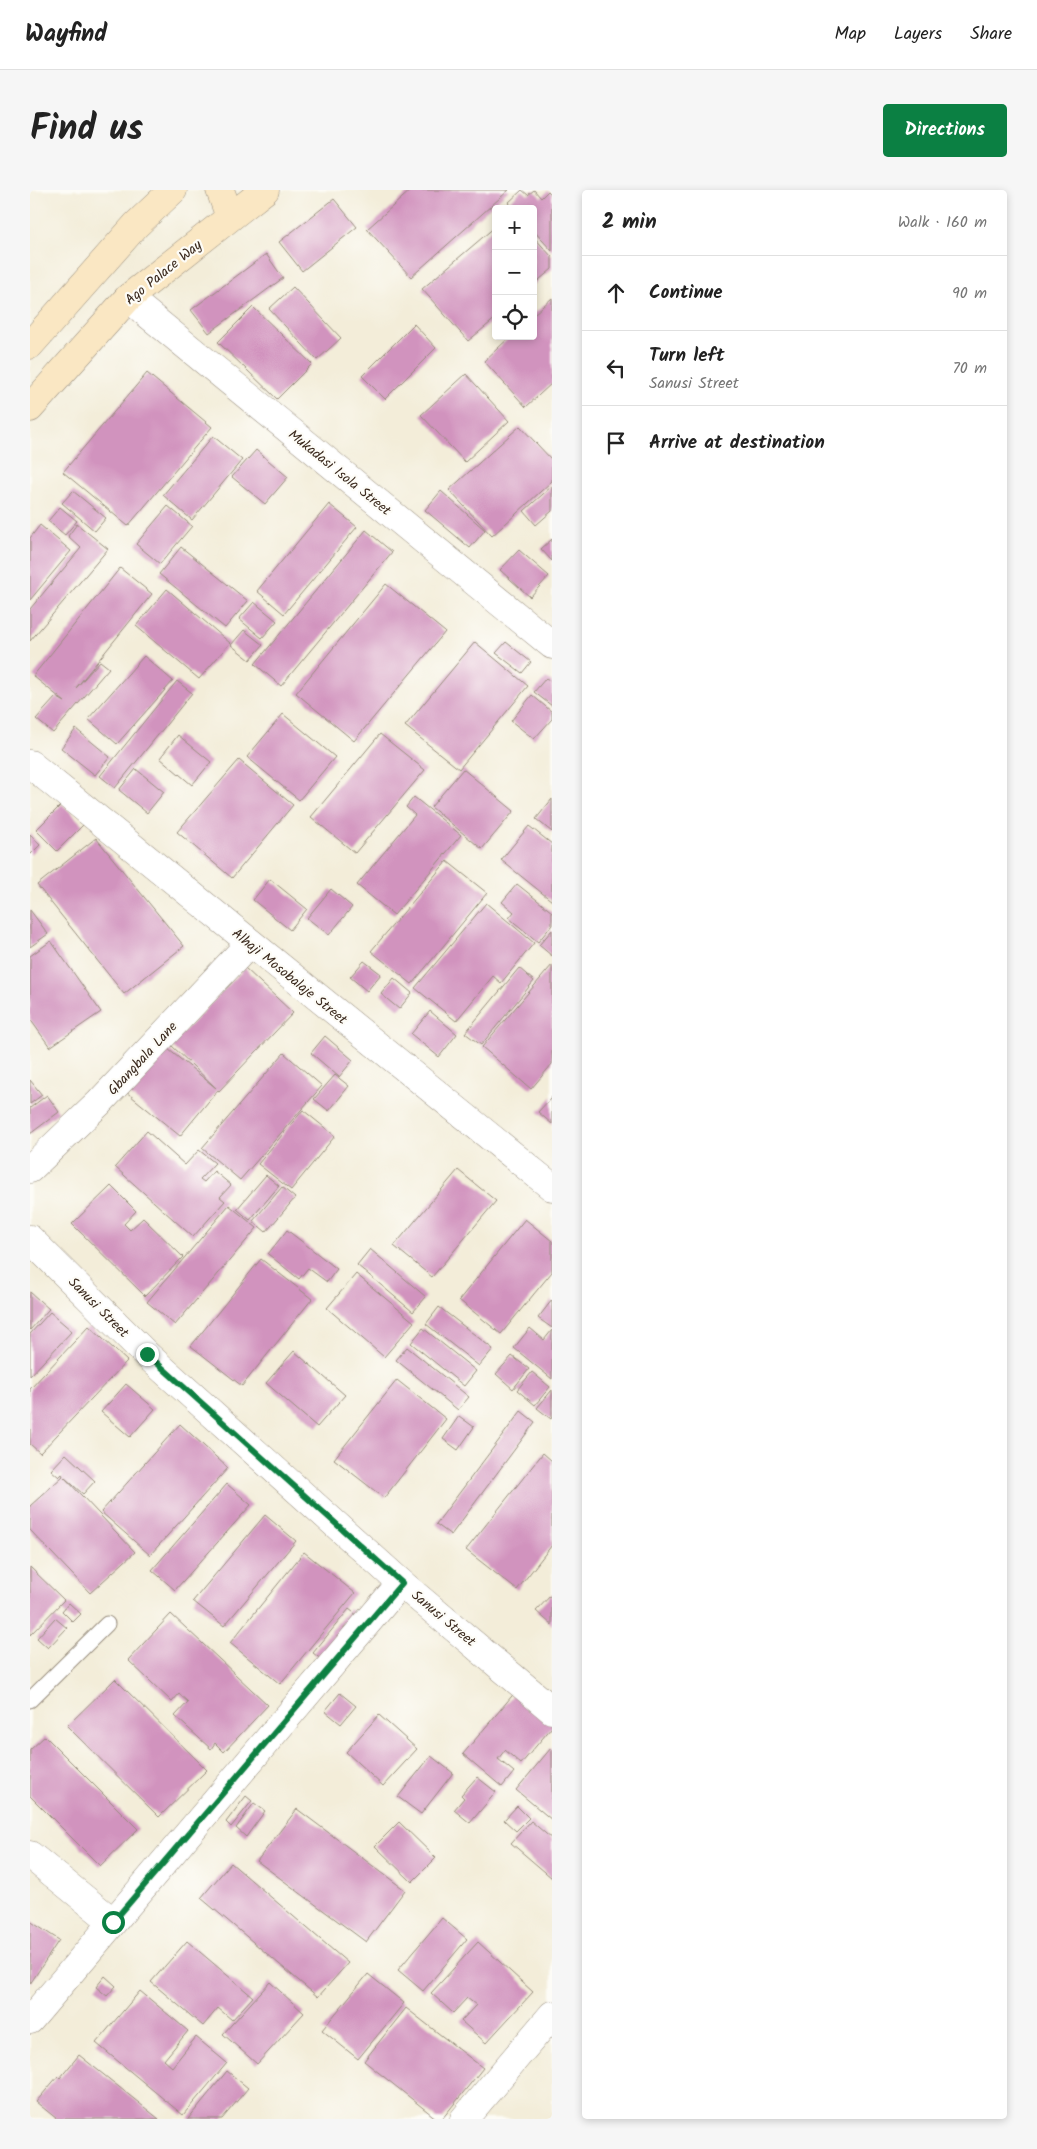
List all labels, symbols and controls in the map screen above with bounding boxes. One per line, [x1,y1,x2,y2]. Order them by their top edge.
text: Wayfind [25,15,107,54]
text: Map [835,20,866,49]
text: Layers [894,20,942,49]
text: Share [970,20,1012,49]
text: Find us [30,102,143,158]
button: Directions [883,104,1007,157]
map controls [492,205,537,340]
button: + [492,205,537,250]
text: 2 min [602,206,657,239]
text: Walk · 160 m [898,210,987,235]
street label: Ago Palace Way [120,235,207,311]
button: − [492,250,537,295]
text: Continue [649,278,722,308]
icon: ahead [602,279,630,307]
text: 90 m [952,281,987,306]
button: locate [492,295,537,340]
text: Turn left [649,341,724,371]
icon: left [602,354,630,382]
text: 70 m [952,356,987,381]
text: Sanusi Street [649,371,739,396]
street label: Mukadasi Isola Street [283,424,396,522]
text: Arrive at destination [649,428,825,458]
icon: arrive [602,429,630,457]
street label: Alhaji Mosobalaje Street [227,923,352,1031]
street label: Gbangbala Lane [103,1016,183,1101]
street label: Sanusi Street [63,1272,134,1344]
route end [136,1343,159,1366]
street label: Sanusi Street [406,1585,481,1653]
route start [102,1911,125,1934]

